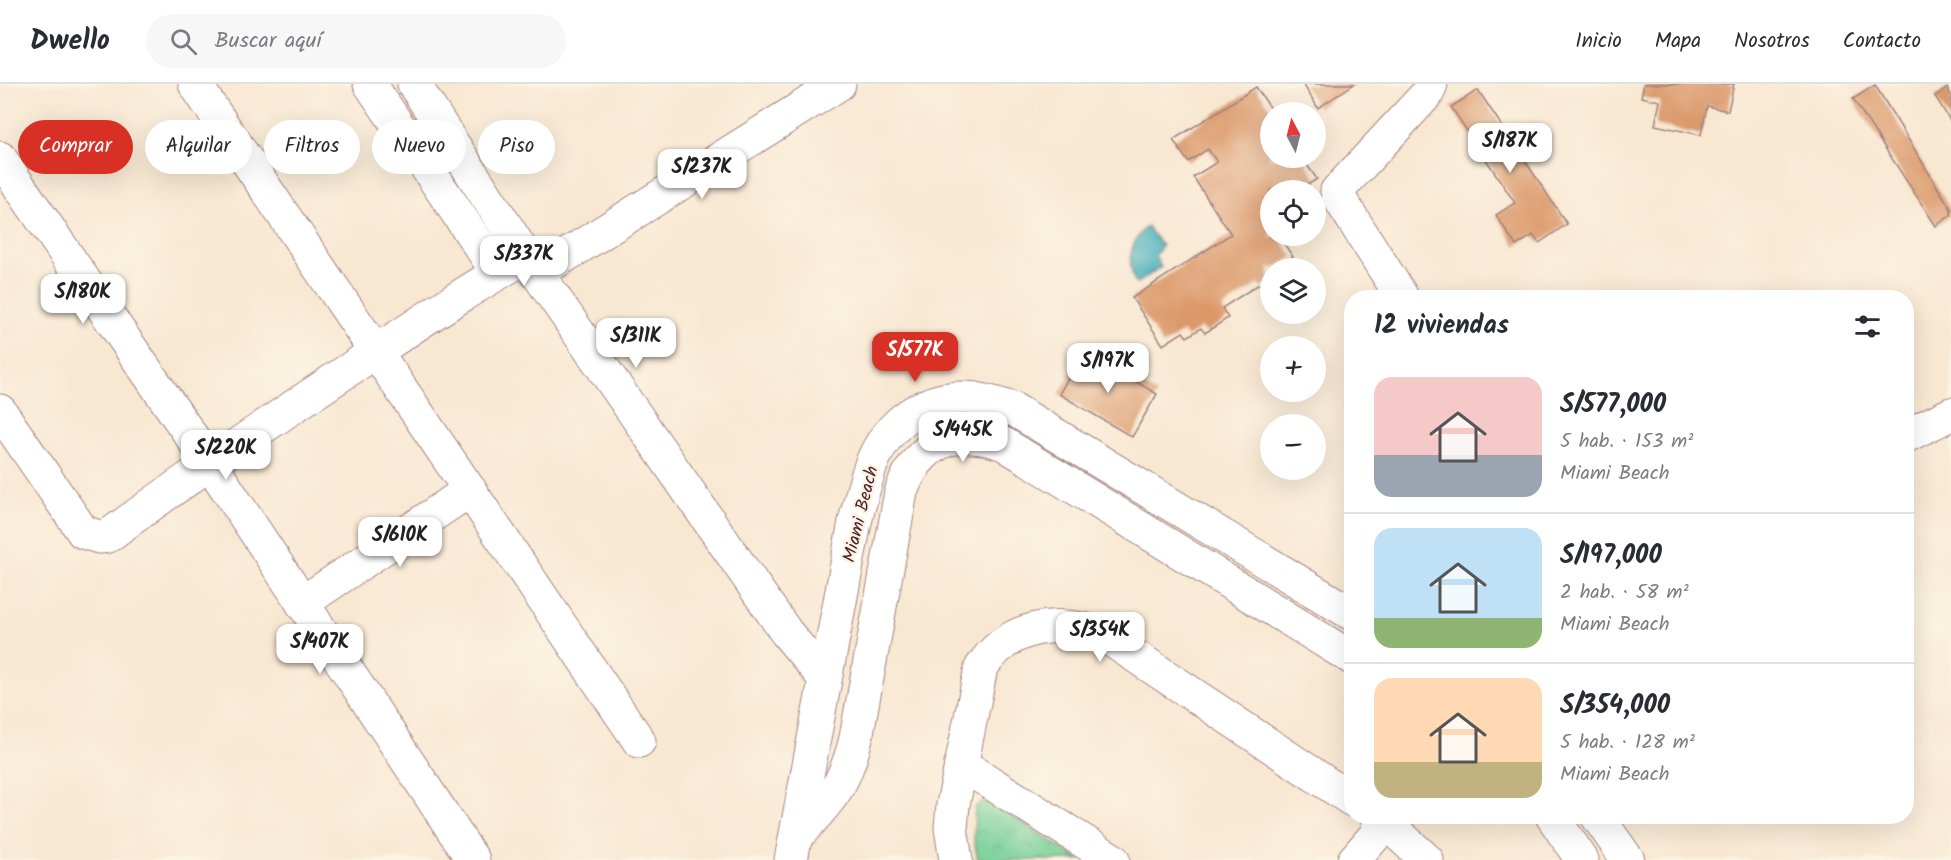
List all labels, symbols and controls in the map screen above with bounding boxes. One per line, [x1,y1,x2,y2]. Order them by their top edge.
search box [146,14,566,68]
text: Dwello [30,19,110,64]
text: Buscar aquí [215,24,322,59]
icon: search [167,25,200,58]
text: Inicio [1575,25,1622,58]
text: Mapa [1655,25,1701,58]
text: Nosotros [1734,25,1810,58]
text: Contacto [1843,25,1921,58]
north arrow [1260,102,1326,168]
map controls [1260,102,1326,480]
chip: Comprar [18,120,133,174]
chip: Alquilar [145,120,252,174]
chip: Filtros [264,120,360,174]
chip: Nuevo [372,120,466,174]
chip: Piso [478,120,555,174]
pin: S/187K [1461,123,1559,174]
text: S/187K [1482,126,1538,158]
pin: S/237K [653,149,751,200]
text: S/237K [672,152,732,184]
button: locate [1260,180,1326,246]
pin: S/337K [475,236,573,287]
text: S/337K [494,239,554,271]
button: layers [1260,258,1326,324]
pin: S/180K [34,274,132,325]
text: S/180K [55,277,111,309]
text: 12 viviendas [1374,305,1509,347]
icon: filters [1851,310,1884,343]
pin: S/311K [587,318,685,369]
text: S/311K [610,321,662,353]
pin: S/577K [866,332,964,383]
text: S/577K [886,335,944,367]
button: + [1260,336,1326,402]
pin: S/197K [1059,343,1157,394]
text: S/197K [1081,346,1135,378]
text: S/577,000 [1560,384,1666,426]
icon: home [1422,401,1494,473]
pin: S/445K [914,412,1012,463]
button: − [1260,414,1326,480]
text: S/445K [933,415,993,447]
text: 5 hab. · 153 m² [1560,426,1693,458]
pin: S/220K [177,430,275,481]
text: S/220K [195,433,257,465]
text: Miami Beach [1560,458,1669,490]
street label: Miami Beach [835,463,887,566]
pin: S/610K [351,517,449,568]
text: S/610K [372,520,428,552]
text: S/197,000 [1560,535,1662,577]
icon: home [1422,552,1494,624]
text: 2 hab. · 58 m² [1560,577,1689,609]
text: Miami Beach [1560,609,1669,641]
pin: S/354K [1051,612,1149,663]
text: S/354K [1070,615,1130,647]
pin: S/407K [271,624,369,675]
text: S/407K [290,627,350,659]
text: S/354,000 [1560,685,1670,727]
icon: home [1422,702,1494,774]
text: 5 hab. · 128 m² [1560,727,1695,759]
text: Miami Beach [1560,759,1669,791]

